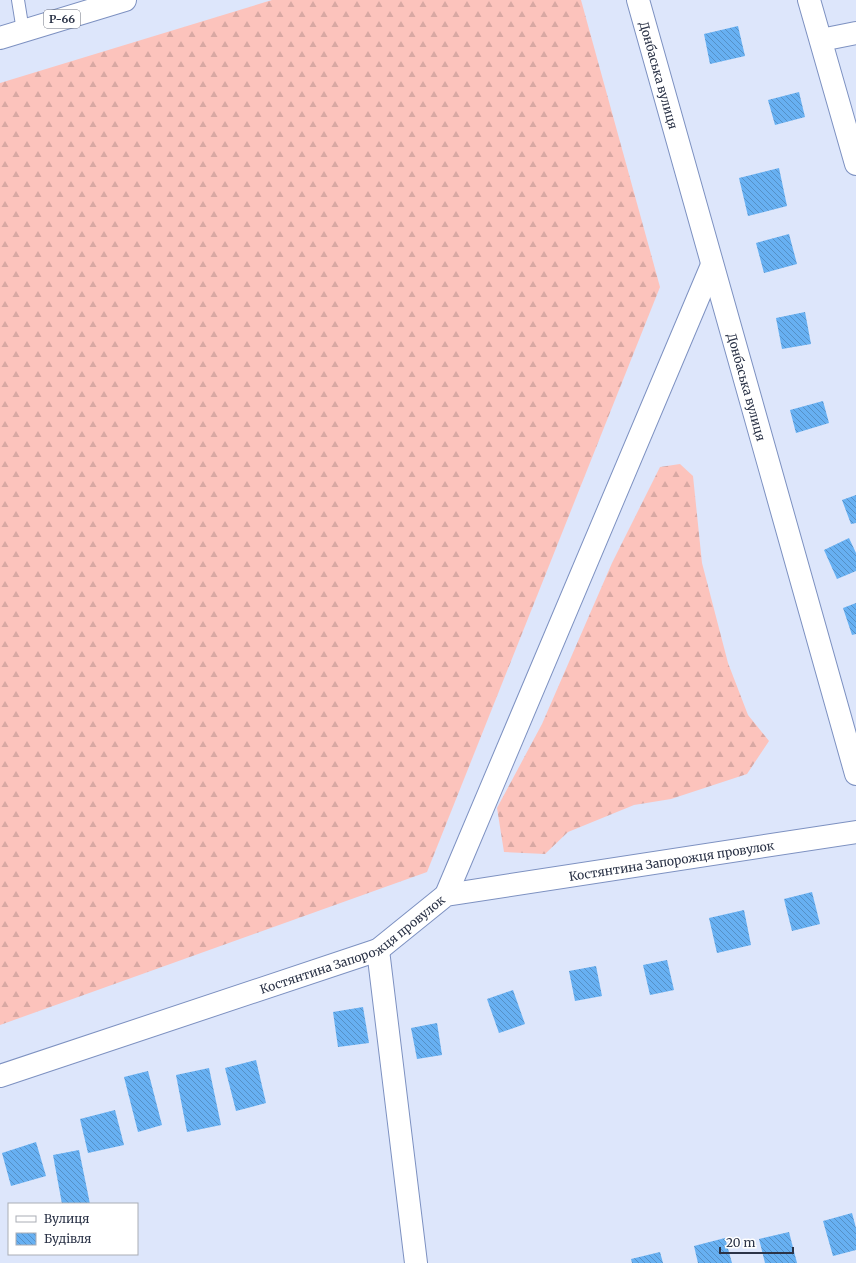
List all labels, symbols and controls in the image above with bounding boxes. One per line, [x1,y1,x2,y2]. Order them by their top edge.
road number: Р-66 [44,10,80,28]
street label: Донбаська вулиця [637,20,681,131]
street label: Донбаська вулиця [725,331,769,442]
street label: Костянтина Запорожця провулок [568,837,775,884]
street label: Костянтина Запорожця провулок [258,892,448,996]
legend [8,1203,138,1255]
text: Вулиця [44,1211,89,1226]
scale bar [720,1229,793,1255]
text: Будівля [44,1231,91,1246]
text: 20 m [726,1235,755,1250]

